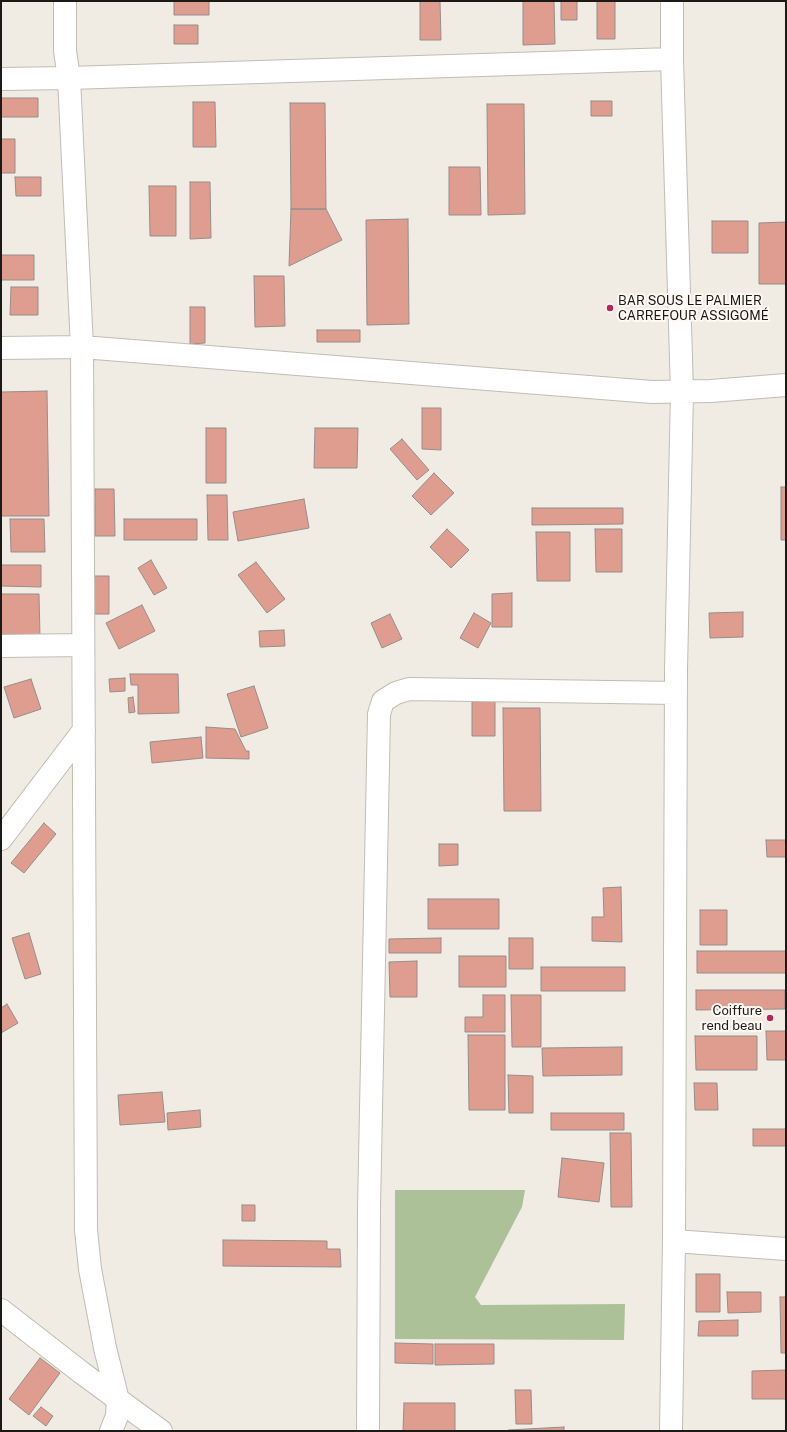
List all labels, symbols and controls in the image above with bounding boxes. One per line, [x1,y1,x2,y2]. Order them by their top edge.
place label: BAR SOUS LE PALMIER CARREFOUR ASSIGOMÉ [618,293,769,324]
marker: BAR SOUS LE PALMIER CARREFOUR ASSIGOMÉ [605,303,615,313]
place label: Coiffure rend beau [701,1003,762,1034]
marker: Coiffure rend beau [765,1013,775,1023]

